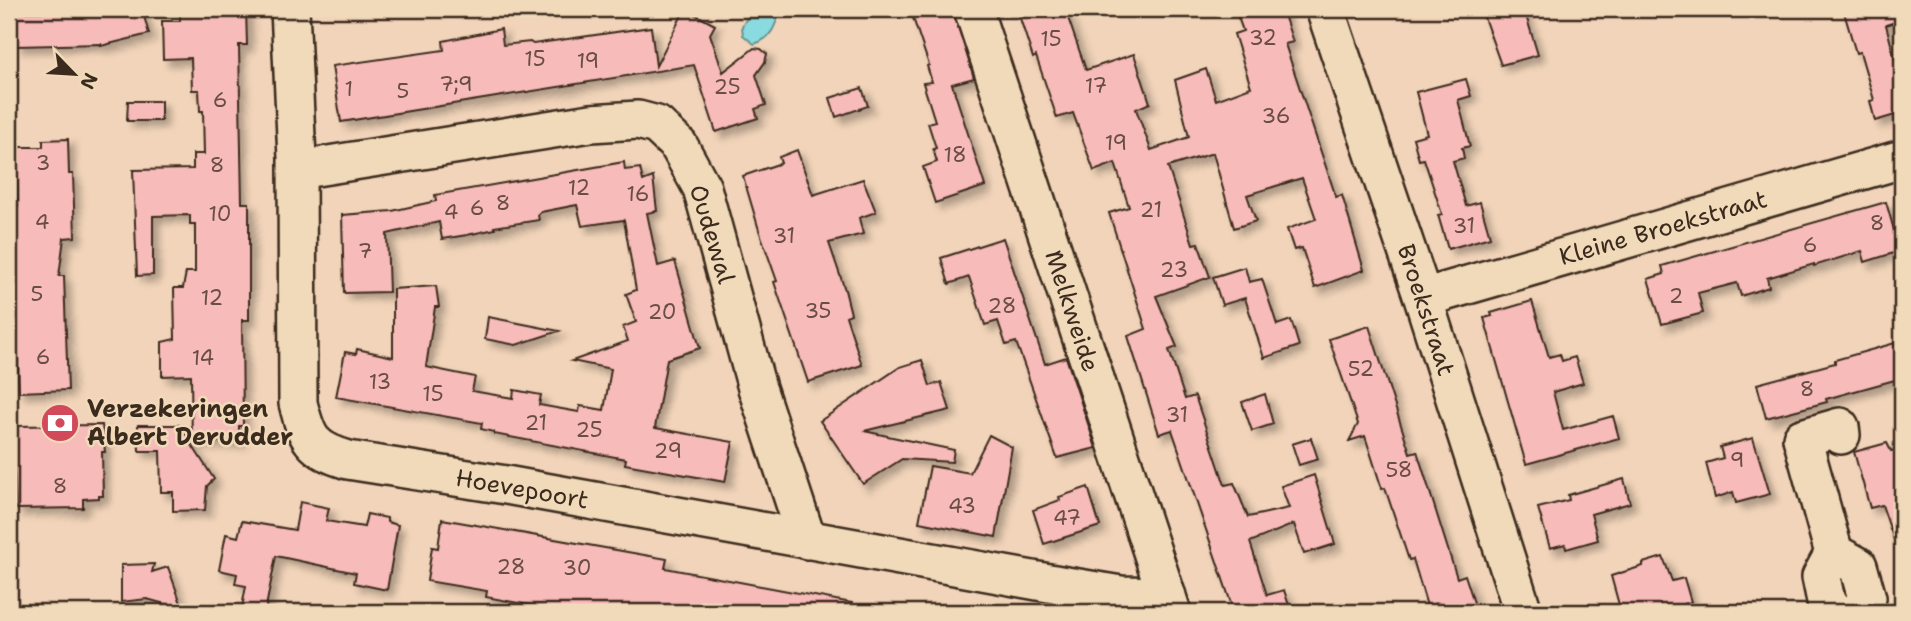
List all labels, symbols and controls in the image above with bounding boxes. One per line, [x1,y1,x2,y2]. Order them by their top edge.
house number: 32 [1249,24,1277,52]
house number: 15 [1040,25,1062,53]
north arrow [38,38,108,108]
house number: 15 [524,45,546,73]
house number: 19 [577,47,599,75]
text: N [74,69,103,93]
house number: 7;9 [439,70,473,98]
house number: 17 [1085,72,1107,100]
house number: 25 [713,73,741,101]
house number: 1 [345,75,353,103]
house number: 5 [397,77,409,105]
house number: 6 [213,86,227,114]
house number: 36 [1262,102,1290,130]
house number: 19 [1105,129,1127,157]
house number: 18 [943,141,967,169]
house number: 3 [36,149,50,177]
house number: 8 [210,151,224,179]
house number: 12 [568,174,590,202]
house number: 16 [627,180,649,208]
street label: Oudewal [682,181,742,288]
street label: Kleine Broekstraat [1555,183,1771,273]
house number: 8 [496,189,510,217]
house number: 6 [470,194,484,222]
house number: 21 [1140,196,1162,224]
house number: 4 [444,198,458,226]
house number: 10 [209,200,231,228]
house number: 4 [35,208,49,236]
house number: 8 [1870,209,1884,237]
house number: 31 [1453,212,1475,240]
house number: 31 [773,222,795,250]
house number: 6 [1803,231,1817,259]
house number: 7 [358,237,372,265]
street label: Broekstraat [1390,240,1462,380]
street label: Melkweide [1037,246,1107,376]
house number: 23 [1160,256,1188,284]
house number: 5 [31,280,43,308]
house number: 2 [1669,282,1683,310]
house number: 12 [201,284,223,312]
house number: 28 [988,292,1016,320]
house number: 35 [805,297,831,325]
house number: 20 [648,298,676,326]
house number: 6 [36,343,50,371]
house number: 14 [192,344,214,372]
house number: 52 [1348,355,1374,383]
house number: 13 [369,368,391,396]
house number: 8 [1800,375,1814,403]
house number: 15 [422,380,444,408]
place label: Verzekeringen Albert Derudder [87,393,293,453]
house number: 31 [1166,401,1188,429]
bank icon: Verzekeringen Albert Derudder [39,402,81,444]
house number: 21 [525,409,547,437]
house number: 25 [575,416,603,444]
house number: 29 [654,437,682,465]
house number: 9 [1730,446,1744,474]
house number: 58 [1385,456,1413,484]
street label: Hoevepoort [453,462,591,516]
house number: 8 [53,472,67,500]
house number: 43 [948,492,976,520]
house number: 47 [1053,504,1081,532]
house number: 28 [497,553,525,581]
house number: 30 [562,554,592,582]

